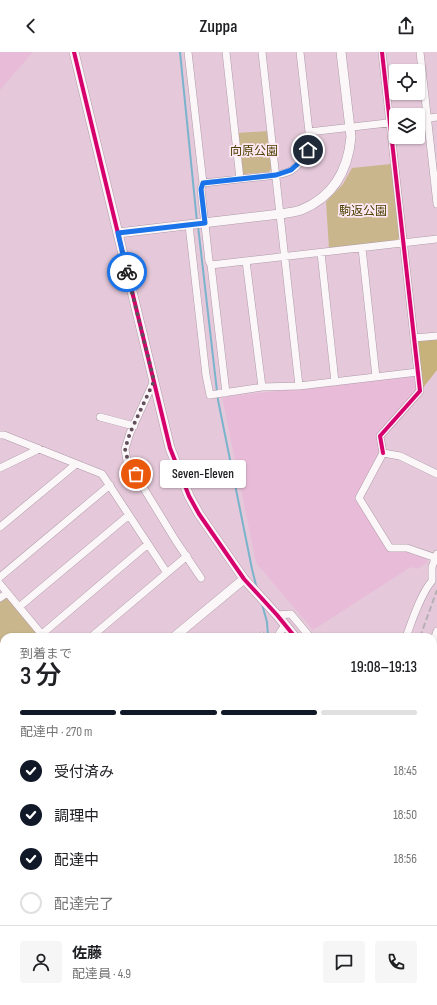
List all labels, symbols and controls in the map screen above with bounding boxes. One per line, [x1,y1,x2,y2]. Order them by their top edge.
icon: back [20,15,42,37]
icon: share [395,15,417,37]
text: Zuppa [200,16,237,37]
map controls [389,64,425,144]
button: locate [389,64,425,100]
button: layers [389,108,425,144]
pin [291,133,325,167]
icon: home [297,139,319,161]
park label: 向原公園 [230,144,278,159]
park label: 駒返公園 [339,204,387,219]
courier [107,252,147,292]
icon: bike [116,261,138,283]
pin [119,457,153,491]
callout: Seven-Eleven [160,460,246,488]
icon: bag [125,463,147,485]
text: Seven-Eleven [172,466,234,482]
text: 到着まで [20,646,72,662]
text: 19:08–19:13 [351,658,417,677]
text: 3 分 [20,661,61,692]
text: 配達中 · 270 m [20,724,92,740]
icon: check [20,760,42,782]
text: 受付済み [54,763,114,782]
text: 18:45 [394,763,417,779]
icon: check [20,804,42,826]
text: 調理中 [54,807,99,826]
text: 18:50 [393,807,417,823]
icon: check [20,848,42,870]
text: 配達中 [54,851,99,870]
text: 18:56 [393,851,417,867]
text: 配達完了 [54,895,114,914]
button: person [20,941,62,983]
button: chat [323,941,365,983]
button: phone [375,941,417,983]
text: 佐藤 [72,944,102,963]
text: 配達員 · 4.9 [72,966,131,982]

